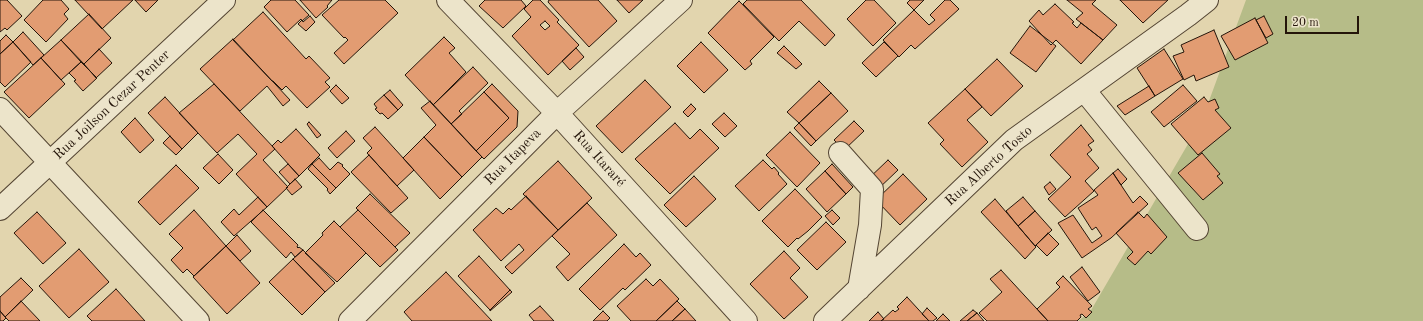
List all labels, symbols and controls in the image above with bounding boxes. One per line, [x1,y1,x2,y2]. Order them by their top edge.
scale bar [1287,8,1361,34]
text: 20 m [1292,17,1319,29]
street label: Rua Joilson Cezar Penter [50,47,174,163]
street label: Rua Alberto Tosto [942,122,1036,210]
street label: Rua Itapeva [481,125,545,189]
street label: Rua Itararé [569,127,629,191]

